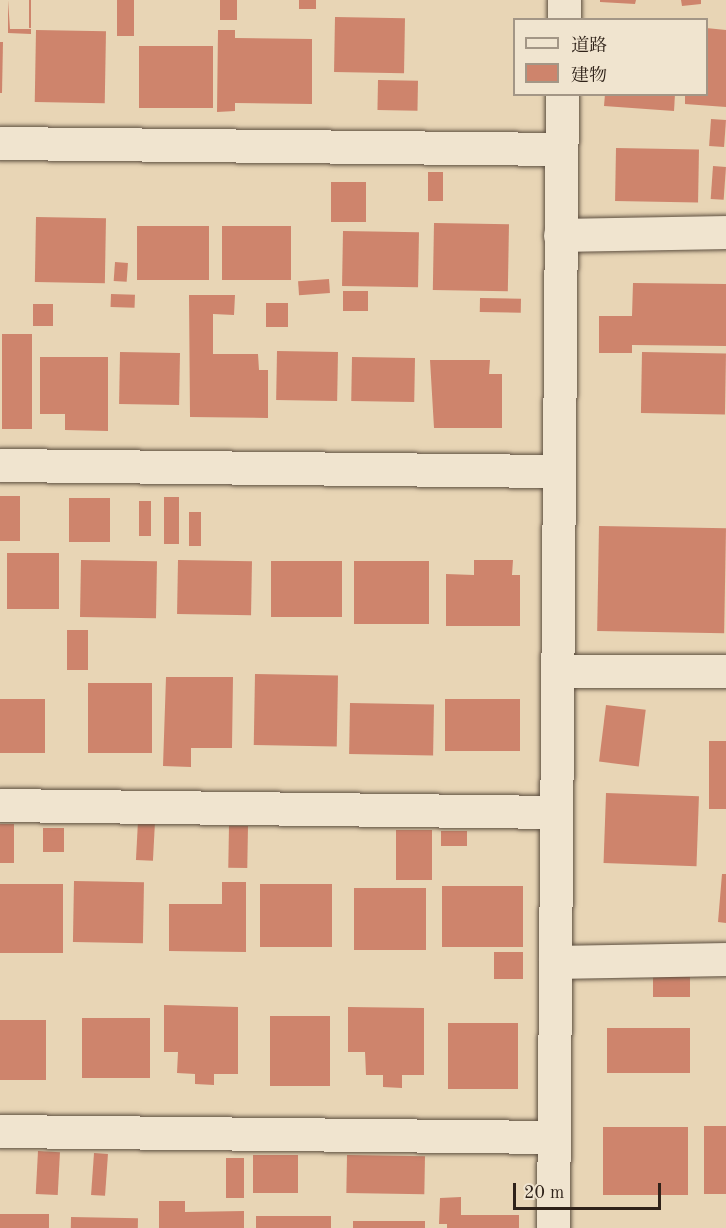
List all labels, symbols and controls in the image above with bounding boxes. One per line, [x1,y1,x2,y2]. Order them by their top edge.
legend [513,18,708,96]
text: 道路 [571,37,607,55]
text: 建物 [571,67,607,85]
scale bar [516,1171,664,1209]
text: 20 m [524,1184,564,1202]

